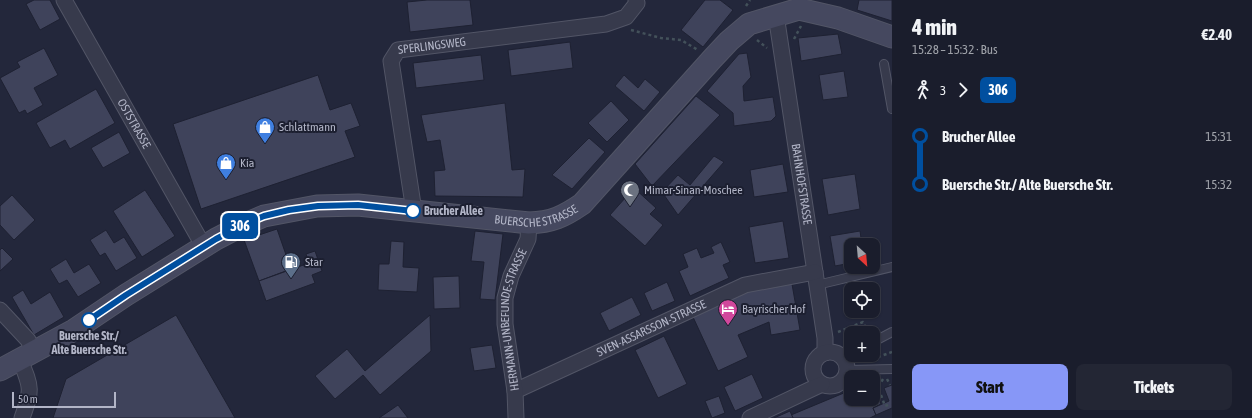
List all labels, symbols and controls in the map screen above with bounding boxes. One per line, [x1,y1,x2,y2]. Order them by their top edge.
text: 4 min [912,14,957,40]
text: €2.40 [1201,26,1232,43]
street label: SPERLINGSWEG [397,35,467,57]
text: 15:28 – 15:32 · Bus [912,42,998,57]
icon: walk [912,79,934,101]
icon: forward [952,79,974,101]
text: 306 [988,82,1008,98]
text: 3 [940,83,946,98]
street label: OSTSTRASSE [114,96,154,151]
shop icon: Schlattmann [254,116,276,144]
place label: Schlattmann [279,120,336,134]
text: Brucher Allee [942,128,1016,145]
text: 15:31 [1205,129,1232,144]
street label: BAHNHOFSTRASSE [789,142,815,226]
shop icon: Kia [215,152,237,180]
place label: Kia [240,156,254,170]
text: Buersche Str./ Alte Buersche Str. [942,176,1113,193]
text: 15:32 [1205,177,1232,192]
mosque icon: Mimar-Sinan-Moschee [619,179,641,207]
place label: Mimar-Sinan-Moschee [644,183,743,197]
street label: BUERSCHE STRASSE [494,202,580,230]
marker: Brucher Allee [405,203,421,219]
place label: Brucher Allee [424,204,483,218]
line badge: 306 [217,213,263,239]
text: 306 [230,218,250,234]
north arrow [844,238,880,274]
map controls [844,238,880,406]
street label: HERMANN-UNBEFUNDE-STRASSE [498,246,530,392]
fuel station icon: Star [280,251,302,279]
place label: Star [305,255,323,269]
button: locate [844,282,880,318]
street label: SVEN-ASSARSSON-STRASSE [594,297,708,359]
hotel icon: Bayrischer Hof [717,298,739,326]
place label: Bayrischer Hof [742,302,806,316]
marker: Buersche Str./ Alte Buersche Str. [81,312,97,328]
button: + [844,326,880,362]
place label: Buersche Str./ Alte Buersche Str. [50,329,127,357]
button: Start [912,364,1068,410]
button: Tickets [1076,364,1232,410]
button: − [844,370,880,406]
scale bar [12,390,116,409]
text: 50 m [18,393,38,405]

